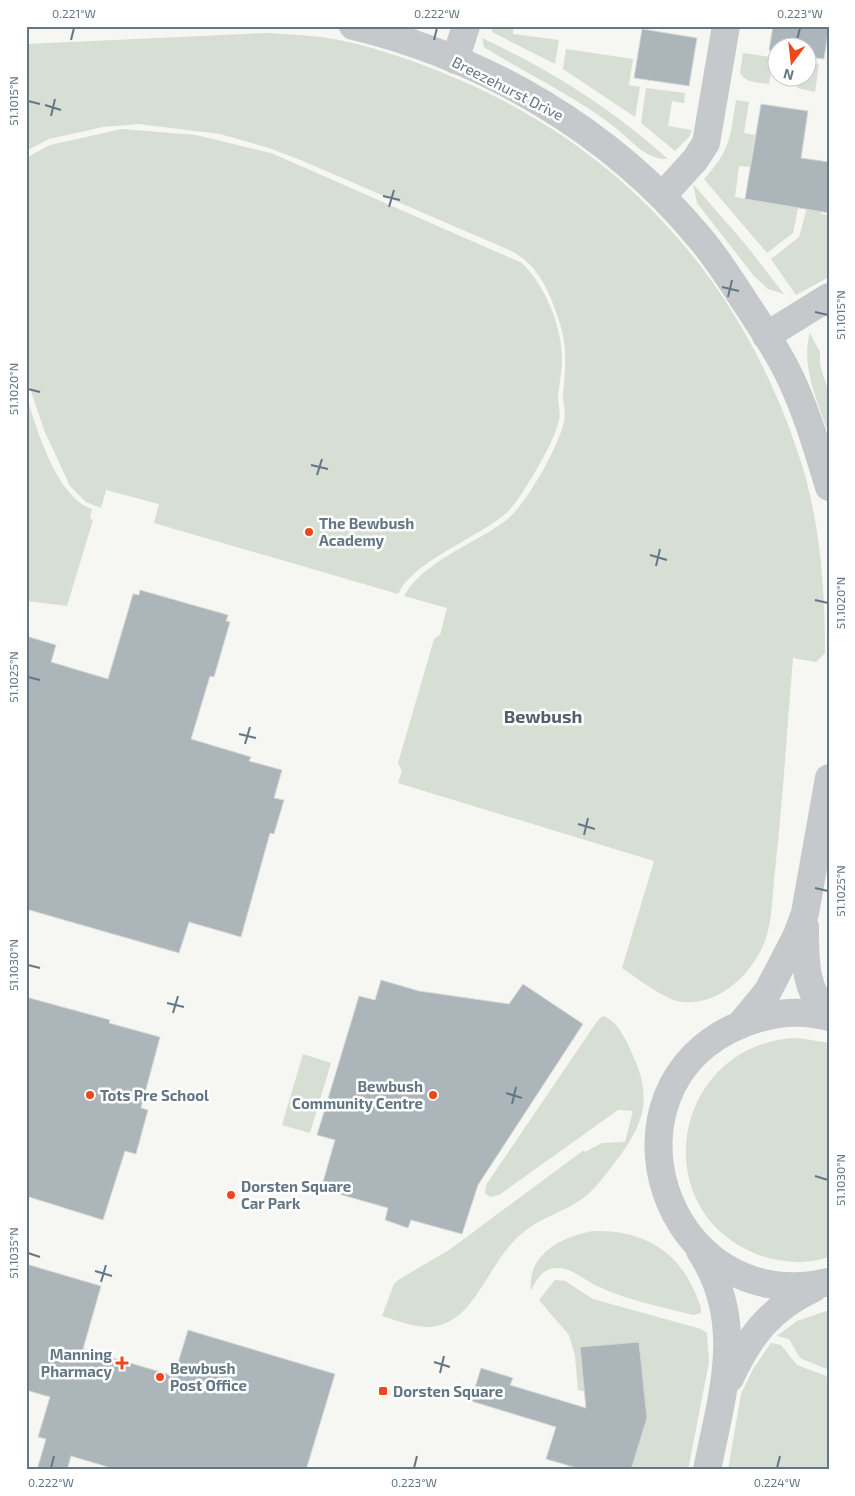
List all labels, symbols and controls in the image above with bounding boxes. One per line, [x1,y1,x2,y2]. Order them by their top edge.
text: 0.221°W [52,6,96,20]
text: 0.222°W [414,6,460,20]
text: 0.223°W [777,6,823,20]
north arrow [768,38,818,88]
street label: Breezehurst Drive [449,52,567,124]
text: N [781,66,796,85]
text: 51.1015°N [6,76,20,126]
text: 51.1015°N [833,290,847,340]
text: 51.1020°N [6,363,20,415]
place label: The Bewbush Academy [319,514,414,550]
marker: The Bewbush Academy [303,526,315,538]
text: 51.1020°N [833,577,847,629]
text: 51.1025°N [6,651,20,703]
district label: Bewbush [504,705,582,727]
text: 51.1025°N [833,865,847,917]
text: 51.1030°N [6,939,20,991]
place label: Bewbush Community Centre [292,1077,423,1113]
place label: Tots Pre School [100,1086,209,1104]
marker: Tots Pre School [84,1089,96,1101]
marker: Bewbush Community Centre [427,1089,439,1101]
text: 51.1030°N [833,1154,847,1206]
place label: Dorsten Square Car Park [241,1177,351,1212]
marker: Dorsten Square Car Park [225,1189,237,1201]
text: 51.1035°N [6,1227,20,1279]
place label: Manning Pharmacy [41,1345,112,1381]
marker: Manning Pharmacy [116,1357,128,1369]
place label: Bewbush Post Office [170,1359,247,1394]
marker: Bewbush Post Office [154,1371,166,1383]
place label: Dorsten Square [393,1382,503,1400]
marker: Dorsten Square [377,1385,389,1397]
text: 0.222°W [28,1475,74,1489]
text: 0.223°W [391,1475,437,1489]
text: 0.224°W [754,1475,800,1489]

